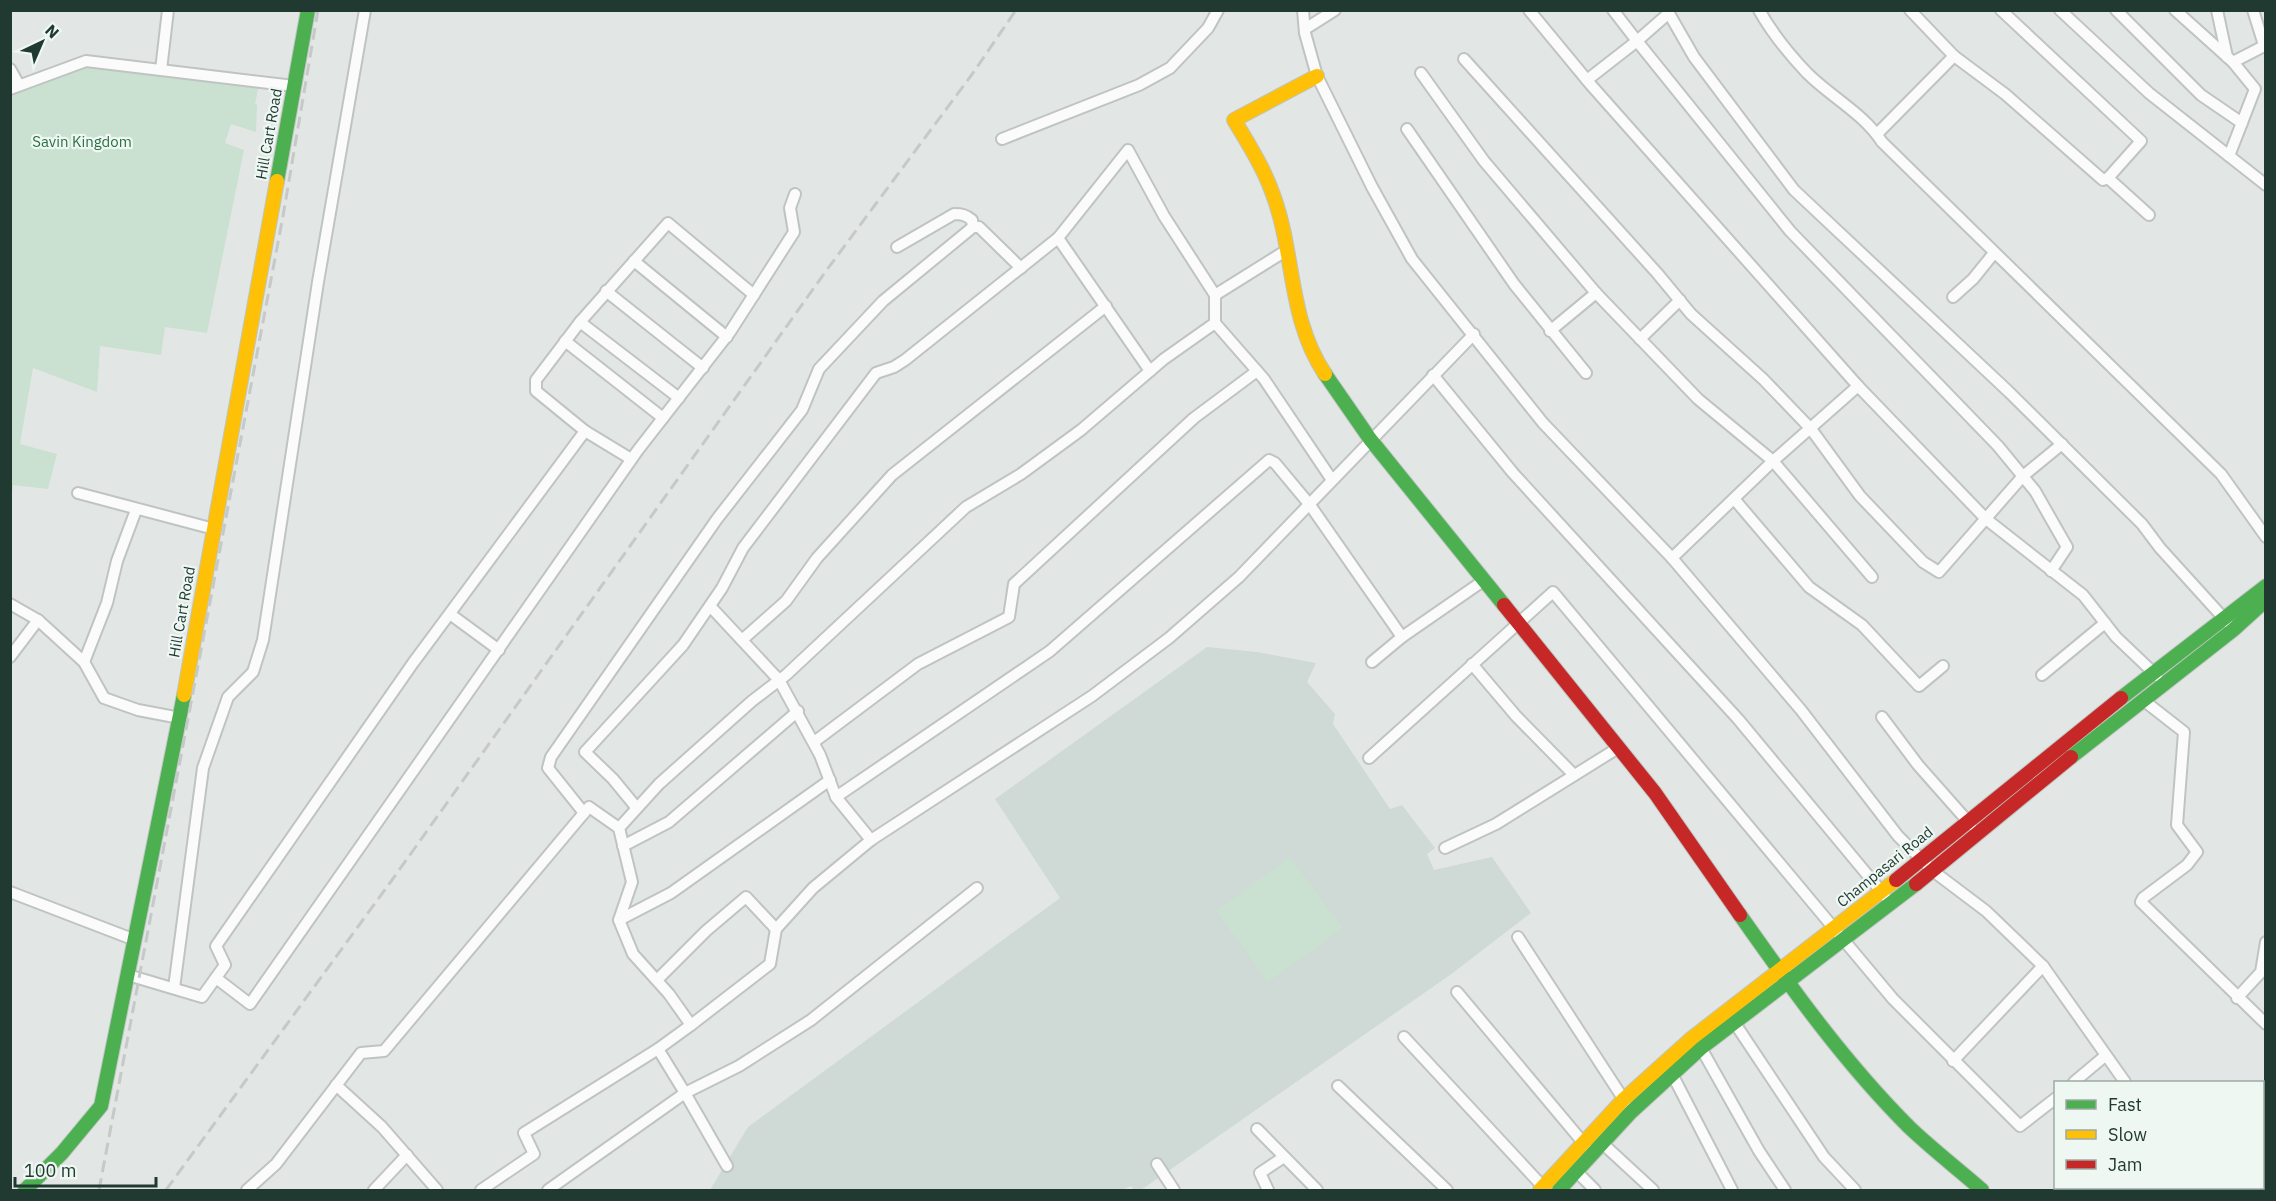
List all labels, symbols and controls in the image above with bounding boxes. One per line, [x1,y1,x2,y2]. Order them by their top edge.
north arrow [12,12,72,72]
text: N [41,20,64,42]
street label: Hill Cart Road [251,87,286,181]
park label: Savin Kingdom [32,132,132,151]
street label: Hill Cart Road [164,565,199,659]
street label: Champasari Road [1833,822,1937,911]
legend [2054,1081,2264,1189]
text: Fast [2108,1093,2142,1116]
text: Slow [2108,1123,2147,1146]
scale bar [15,1150,156,1188]
text: Jam [2108,1153,2143,1176]
text: 100 m [24,1159,76,1182]

